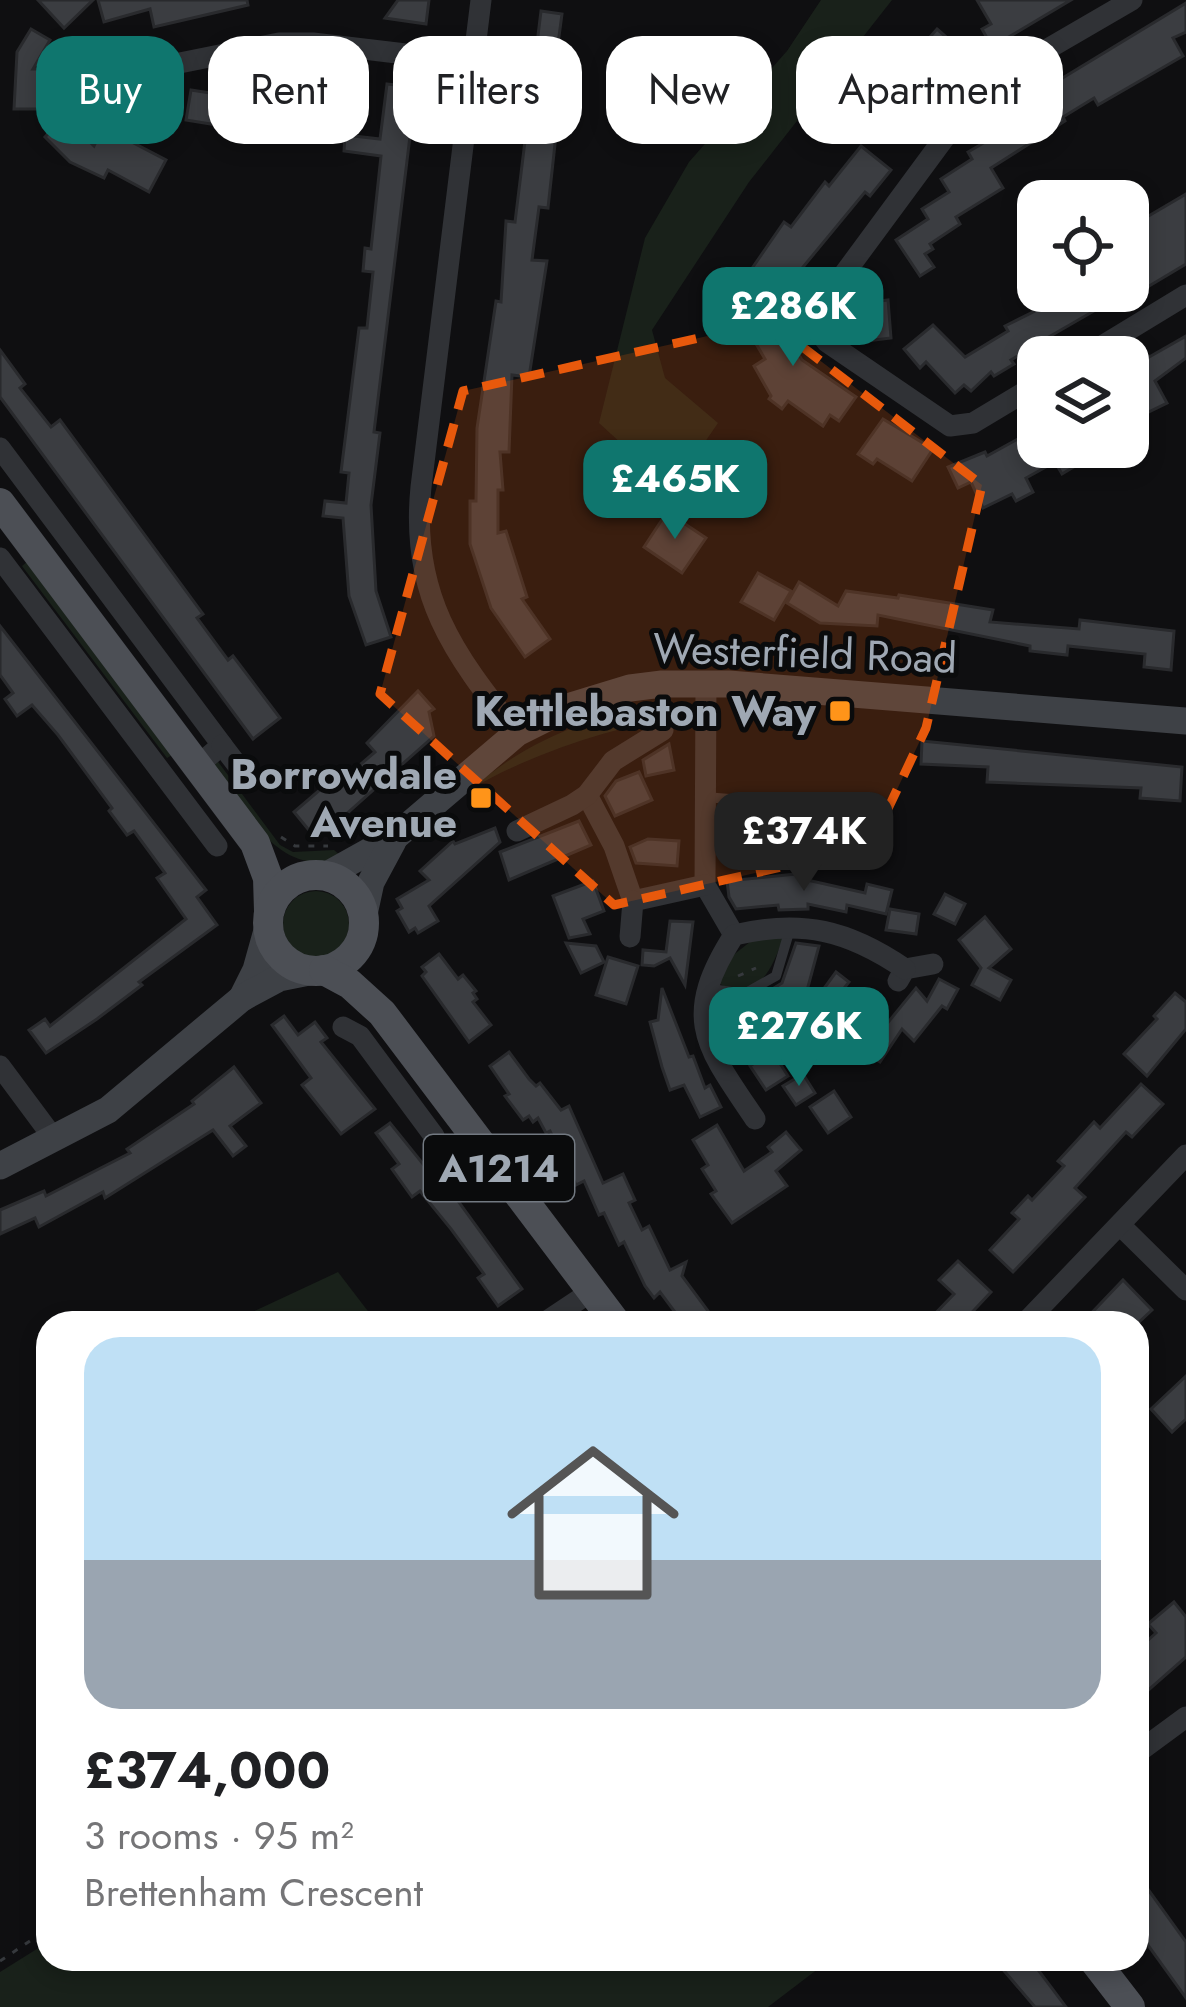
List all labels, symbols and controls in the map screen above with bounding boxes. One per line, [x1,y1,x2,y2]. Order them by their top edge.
chip: Buy [36,36,184,144]
chip: Rent [208,36,369,144]
chip: Filters [393,36,582,144]
chip: New [606,36,772,144]
chip: Apartment [796,36,1063,144]
map controls [1017,180,1149,468]
button: locate [1017,180,1149,312]
pin: £286K [709,267,877,369]
text: £286K [729,277,857,334]
button: layers [1017,336,1149,468]
pin: £465K [591,440,759,542]
text: £465K [610,450,740,507]
street label: Westerfield Road [652,617,958,689]
place label: Kettlebaston Way [474,681,817,742]
marker: Kettlebaston Way [827,698,853,724]
place label: Borrowdale Avenue [230,744,457,853]
marker: Borrowdale Avenue [468,785,494,811]
pin: £374K [720,792,888,894]
text: £374K [741,802,867,859]
pin: £276K [715,987,883,1089]
text: £276K [736,997,862,1054]
road number: A1214 [424,1135,574,1201]
icon: home [485,1415,701,1631]
text: £374,000 [84,1733,330,1807]
text: 3 rooms · 95 m² [84,1807,354,1864]
text: Brettenham Crescent [84,1864,423,1921]

